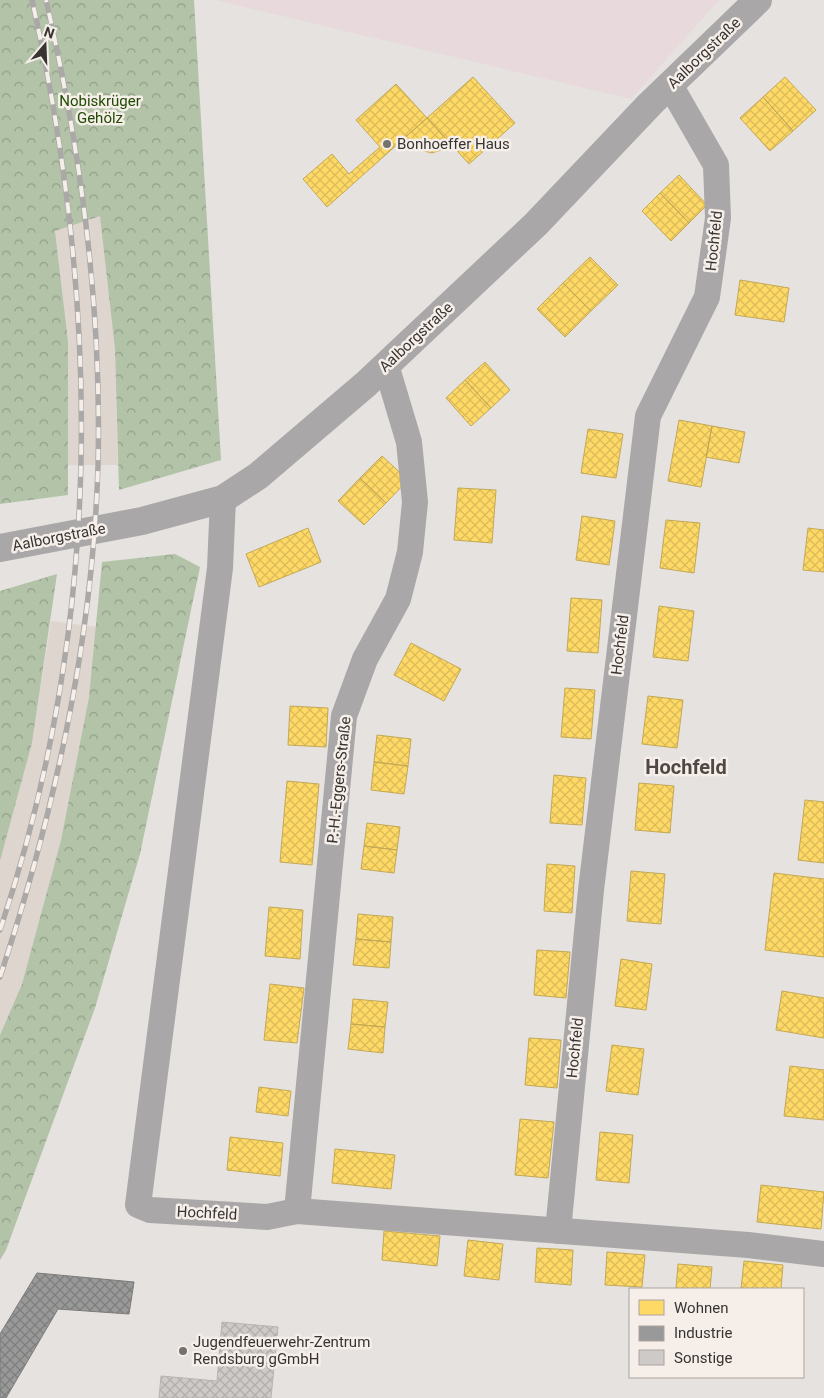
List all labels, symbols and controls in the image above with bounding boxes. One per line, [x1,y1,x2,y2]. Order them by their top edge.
street label: Aalborgstraße [664,14,744,92]
north arrow [20,20,70,70]
text: N [42,24,57,42]
park label: Nobiskrüger Gehölz [59,92,141,127]
place label: Bonhoeffer Haus [397,135,510,153]
marker: Bonhoeffer Haus [381,138,393,150]
street label: Hochfeld [702,210,726,272]
street label: Aalborgstraße [375,298,457,376]
street label: Aalborgstraße [11,519,107,555]
street label: Hochfeld [607,614,633,676]
street label: P.-H.-Eggers-Straße [323,715,355,844]
district label: Hochfeld [645,755,727,779]
street label: Hochfeld [563,1017,587,1079]
street label: Hochfeld [176,1202,238,1224]
legend [629,1288,804,1378]
text: Wohnen [674,1299,728,1317]
text: Industrie [674,1324,732,1342]
place label: Jugendfeuerwehr-Zentrum Rendsburg gGmbH [193,1333,370,1368]
marker: Jugendfeuerwehr-Zentrum Rendsburg gGmbH [177,1345,189,1357]
text: Sonstige [674,1349,732,1367]

